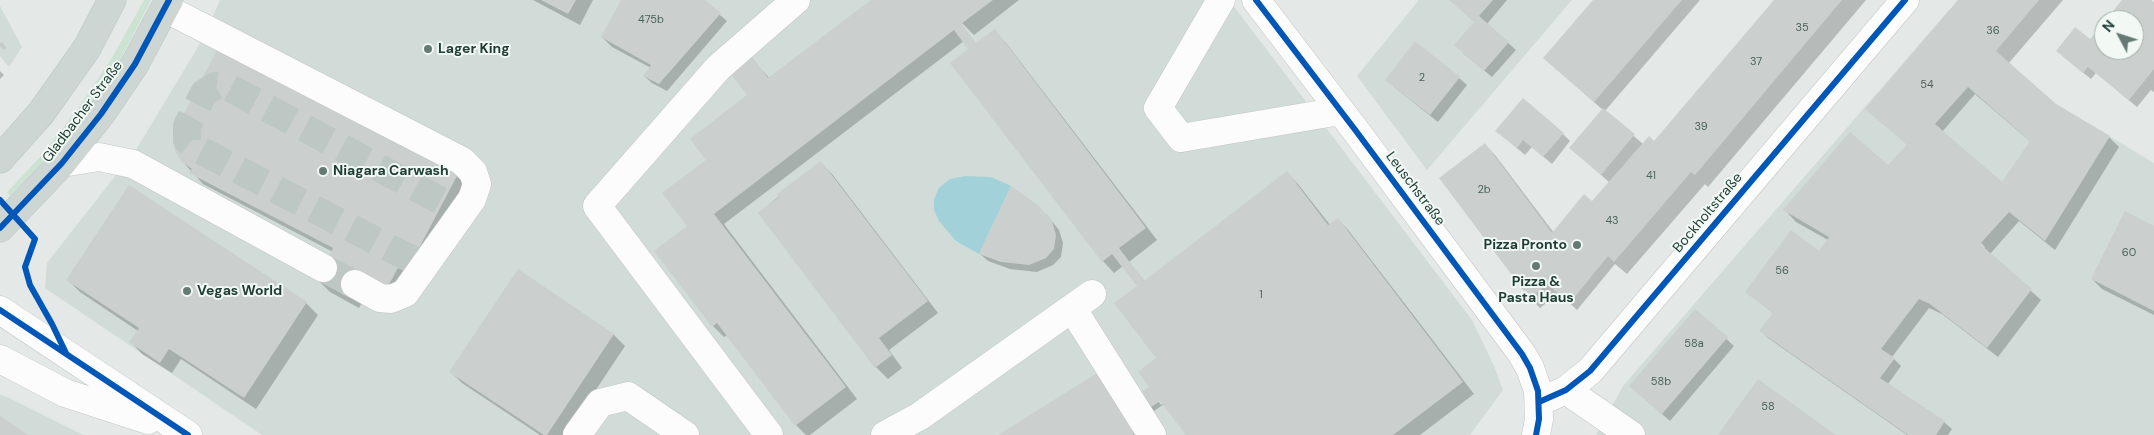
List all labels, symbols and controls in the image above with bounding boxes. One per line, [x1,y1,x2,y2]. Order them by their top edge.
north arrow [2094,10,2144,60]
house number: 475b [638,13,664,27]
text: N [2098,16,2118,36]
house number: 35 [1795,21,1809,35]
house number: 36 [1986,24,2000,38]
place label: Lager King [438,41,509,57]
marker: Lager King [422,43,434,55]
house number: 37 [1750,55,1762,69]
street label: Gladbacher Straße [39,58,127,166]
house number: 2 [1419,71,1425,85]
house number: 54 [1920,78,1934,92]
house number: 39 [1694,120,1708,134]
street label: Leuschstraße [1382,149,1448,229]
place label: Niagara Carwash [333,163,449,179]
marker: Niagara Carwash [317,165,329,177]
house number: 41 [1646,169,1656,183]
street label: Bockholtstraße [1670,170,1746,256]
house number: 2b [1477,183,1491,197]
house number: 43 [1605,214,1619,228]
place label: Pizza Pronto [1484,237,1567,253]
marker: Pizza Pronto [1571,239,1583,251]
house number: 60 [2122,246,2136,260]
marker: Pizza & Pasta Haus [1530,260,1542,272]
house number: 56 [1775,264,1789,278]
place label: Pizza & Pasta Haus [1498,274,1574,306]
place label: Vegas World [197,283,282,299]
marker: Vegas World [181,285,193,297]
house number: 1 [1259,288,1263,302]
house number: 58a [1684,337,1704,351]
house number: 58b [1651,375,1671,389]
house number: 58 [1761,400,1775,414]

